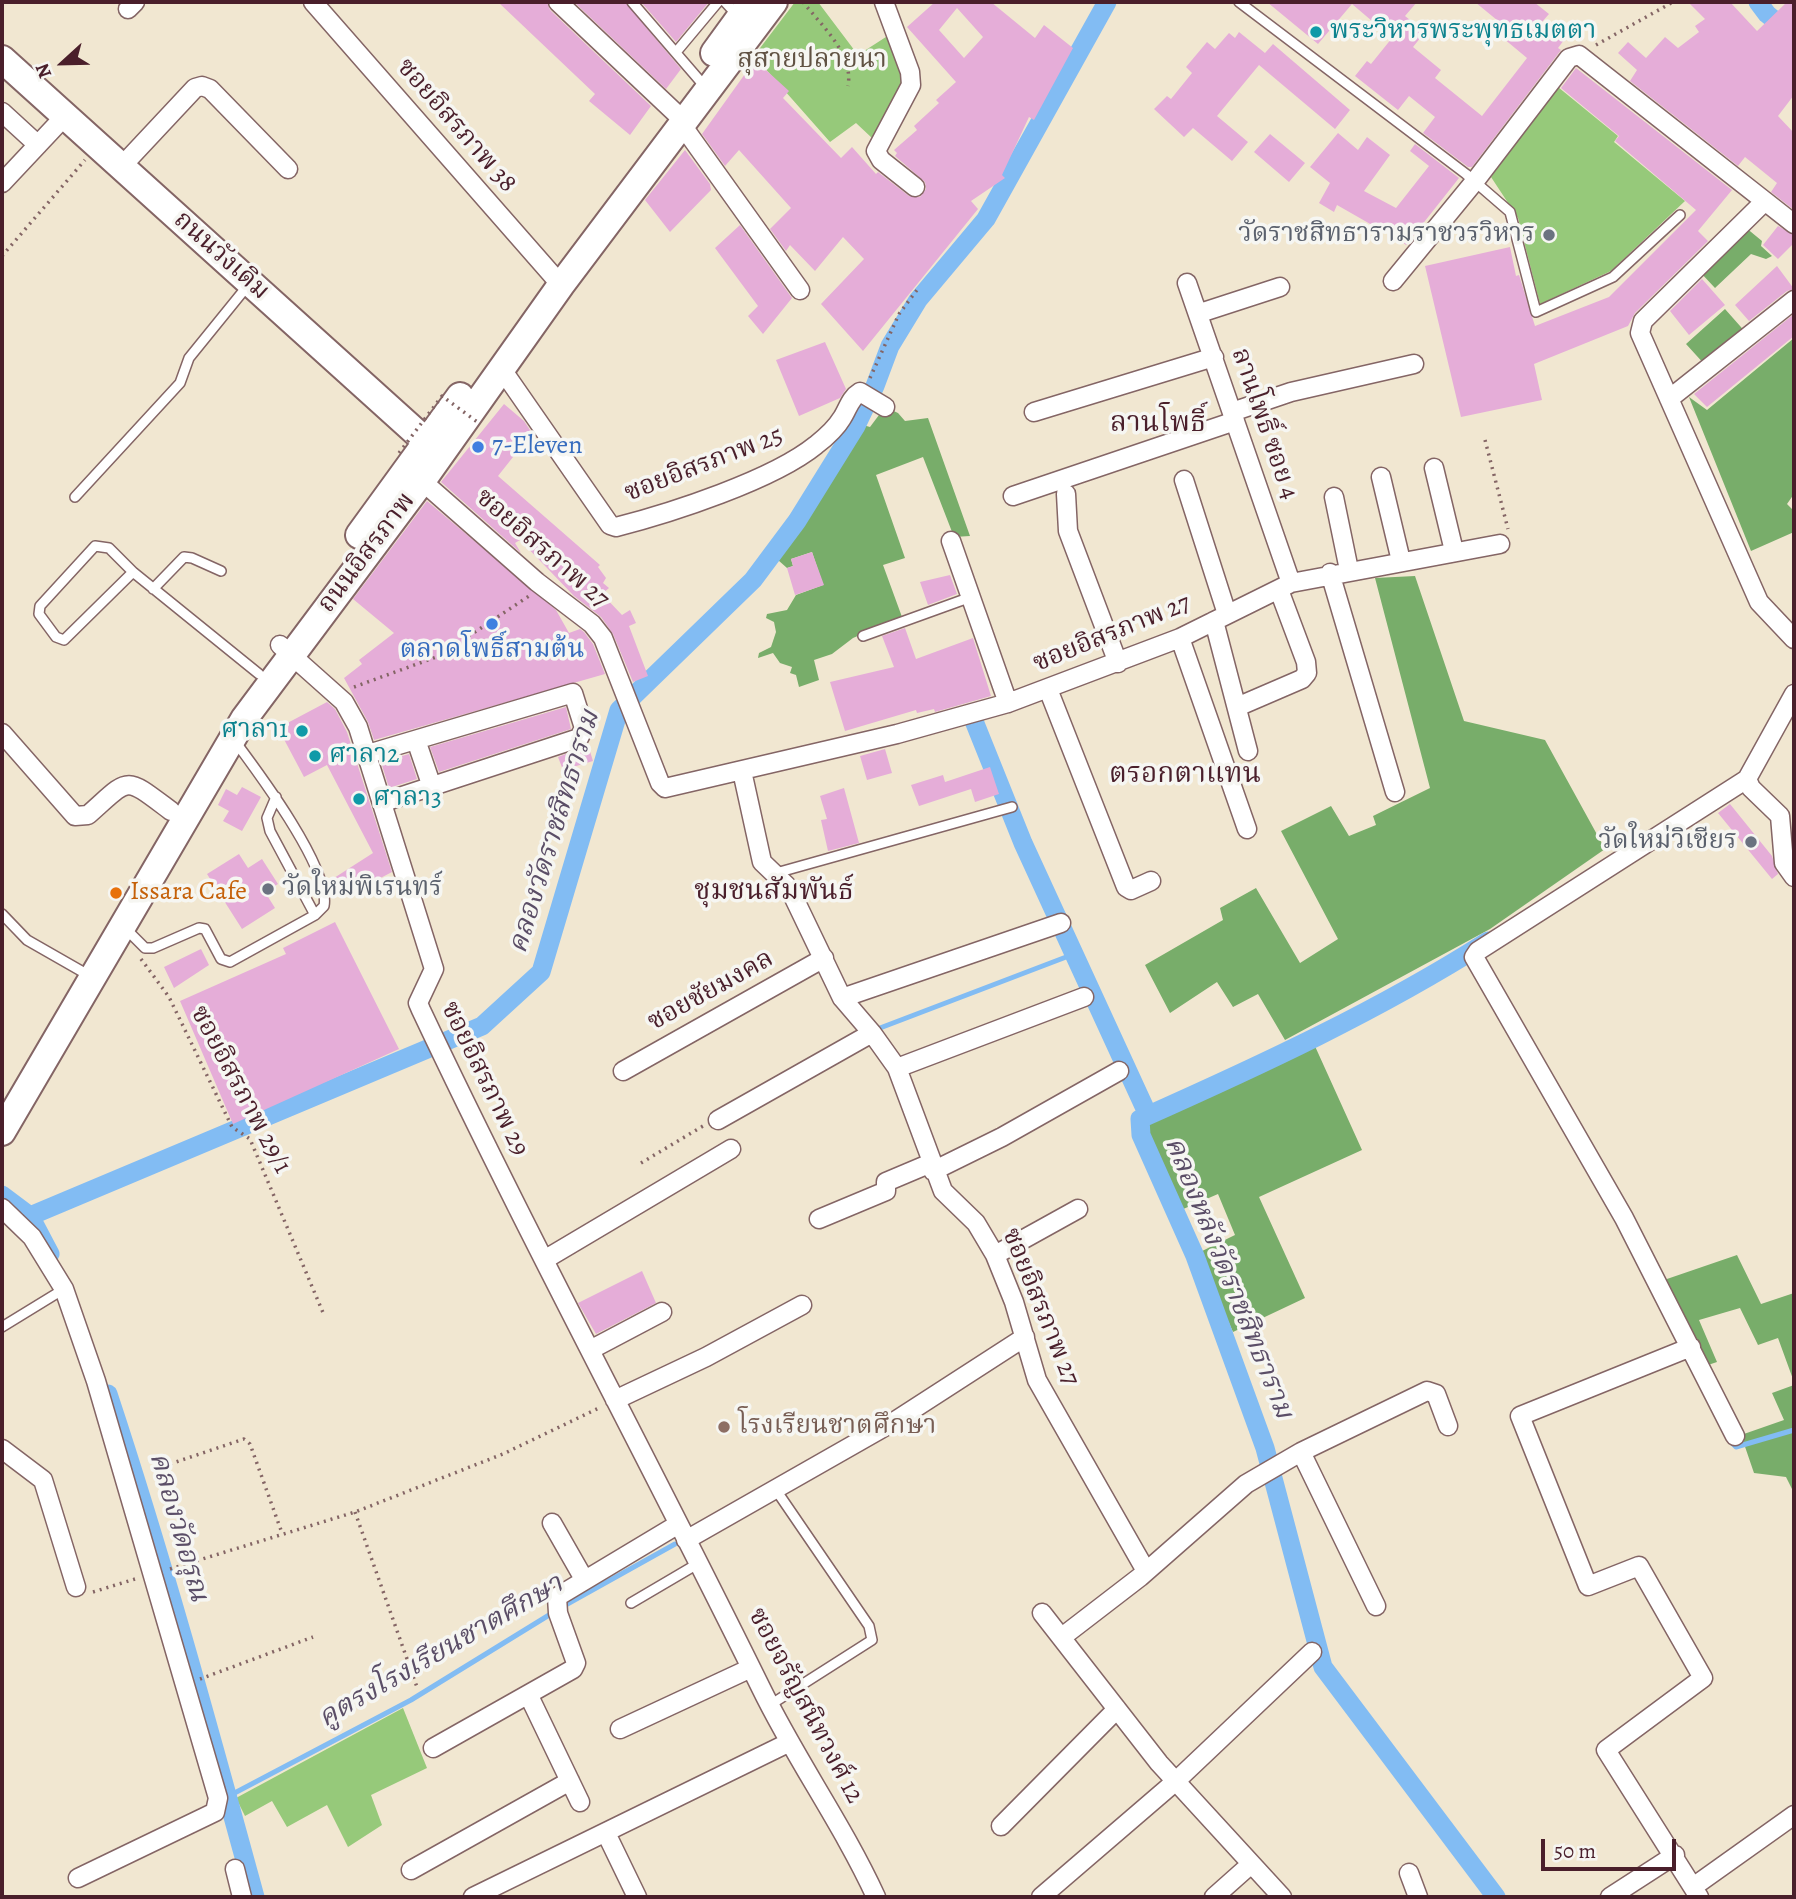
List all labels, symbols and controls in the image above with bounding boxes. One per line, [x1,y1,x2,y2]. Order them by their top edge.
place label: พระวิหารพระพุทธเมตตา [1330,16,1596,48]
marker: พระวิหารพระพุทธเมตตา [1308,24,1324,40]
north arrow [28,28,98,98]
park label: สุสายปลายนา [737,45,887,77]
street label: ซอยอิสรภาพ 38 [389,53,523,199]
text: N [29,60,58,82]
street label: ถนนวังเดิม [167,205,275,307]
place label: วัดราชสิทธารามราชวรวิหาร [1238,219,1535,251]
marker: วัดราชสิทธารามราชวรวิหาร [1541,227,1557,243]
street label: ลานโพธิ์ ซอย 4 [1224,344,1304,504]
district label: ลานโพธิ์ [1110,407,1206,441]
street label: ซอยอิสรภาพ 25 [620,420,788,510]
place label: 7-Eleven [492,431,582,463]
marker: 7-Eleven [470,439,486,455]
street label: ซอยอิสรภาพ 27 [469,482,615,616]
street label: ถนนอิสรภาพ [312,487,422,619]
street label: ซอยอิสรภาพ 27 [1029,588,1195,680]
marker: ตลาดโพธิ์สามต้น [484,616,500,632]
place label: ตลาดโพธิ์สามต้น [400,635,584,667]
water label: คลองวัดราชสิทธาราม [502,706,608,958]
place label: ศาลา1 [221,715,288,747]
marker: ศาลา1 [294,723,310,739]
place label: ศาลา2 [329,740,399,772]
marker: ศาลา2 [307,748,323,764]
district label: ตรอกตาแทน [1109,758,1261,792]
place label: ศาลา3 [373,783,442,815]
marker: ศาลา3 [351,791,367,807]
place label: วัดใหม่วิเชียร [1599,826,1737,858]
marker: วัดใหม่วิเชียร [1743,834,1759,850]
place label: วัดใหม่พิเรนทร์ [282,873,442,905]
district label: ชุมชนสัมพันธ์ [694,875,854,909]
place label: Issara Cafe [130,877,247,909]
marker: วัดใหม่พิเรนทร์ [260,881,276,897]
marker: Issara Cafe [108,885,124,901]
street label: ซอยชัยมงคล [643,944,779,1038]
street label: ซอยอิสรภาพ 29 [433,997,535,1161]
street label: ซอยอิสรภาพ 29/1 [183,1001,297,1179]
water label: คลองหลังวัดราชสิทธาราม [1156,1132,1300,1424]
street label: ซอยอิสรภาพ 27 [994,1224,1086,1390]
place label: โรงเรียนชาตศึกษา [738,1411,936,1443]
marker: โรงเรียนชาตศึกษา [716,1419,732,1435]
water label: คลองวัดอรุณ [141,1449,215,1605]
water label: คูตรงโรงเรียนชาตศึกษา [313,1568,569,1736]
street label: ซอยจรัญสนิทวงศ์ 12 [740,1603,870,1809]
scale bar [1544,1826,1679,1870]
text: 50 m [1554,1837,1596,1865]

